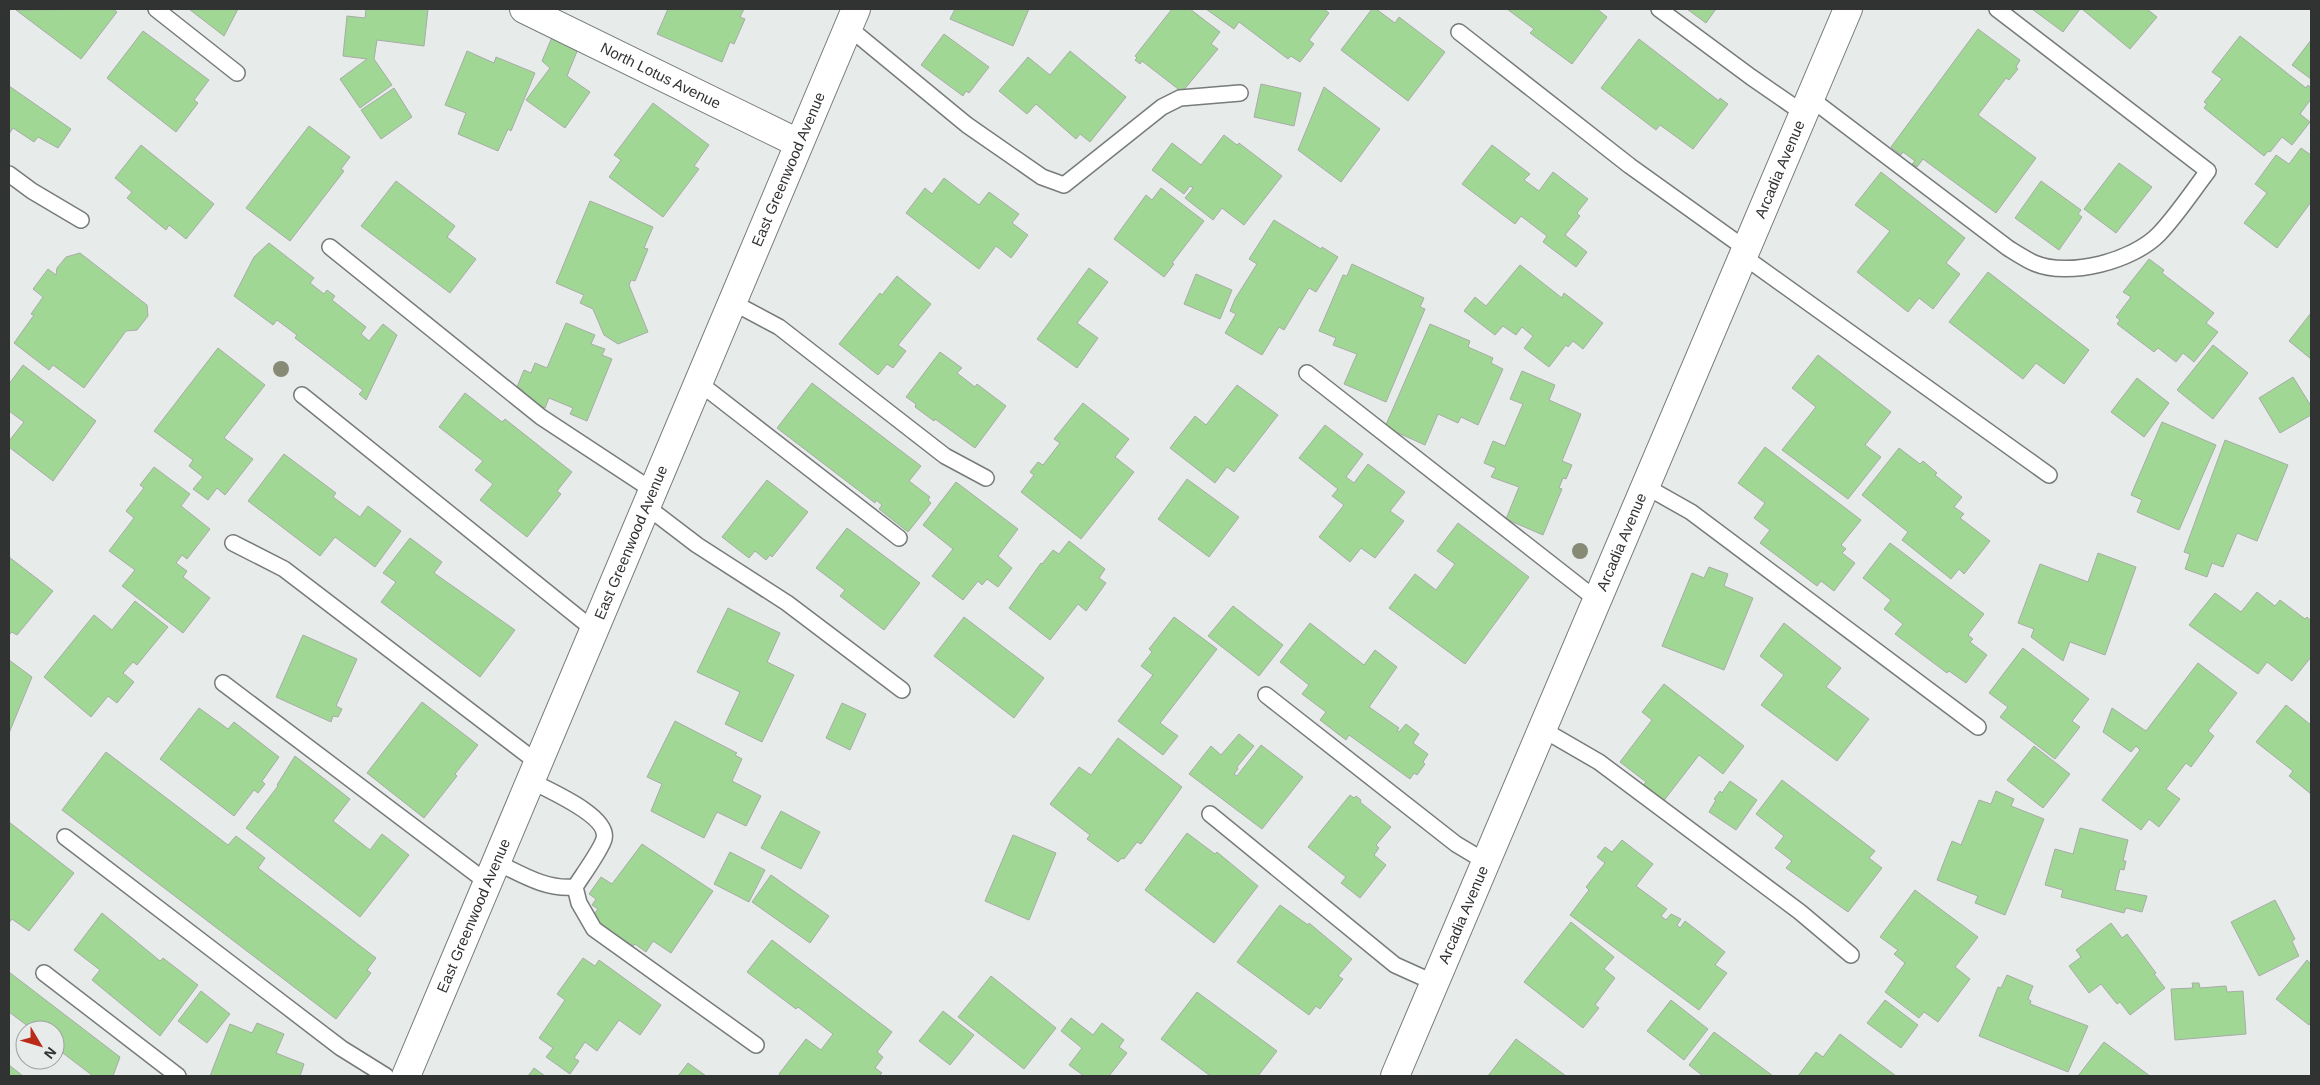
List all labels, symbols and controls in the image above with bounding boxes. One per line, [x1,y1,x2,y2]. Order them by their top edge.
street label: North Lotus Avenue [598,39,724,112]
street label: East Greenwood Avenue [748,89,828,249]
street label: Arcadia Avenue [1751,118,1808,221]
street label: East Greenwood Avenue [591,463,671,622]
street label: Arcadia Avenue [1593,490,1650,594]
street label: East Greenwood Avenue [433,836,513,995]
street label: Arcadia Avenue [1435,863,1491,966]
north arrow [15,1020,65,1070]
text: N [41,1044,60,1062]

